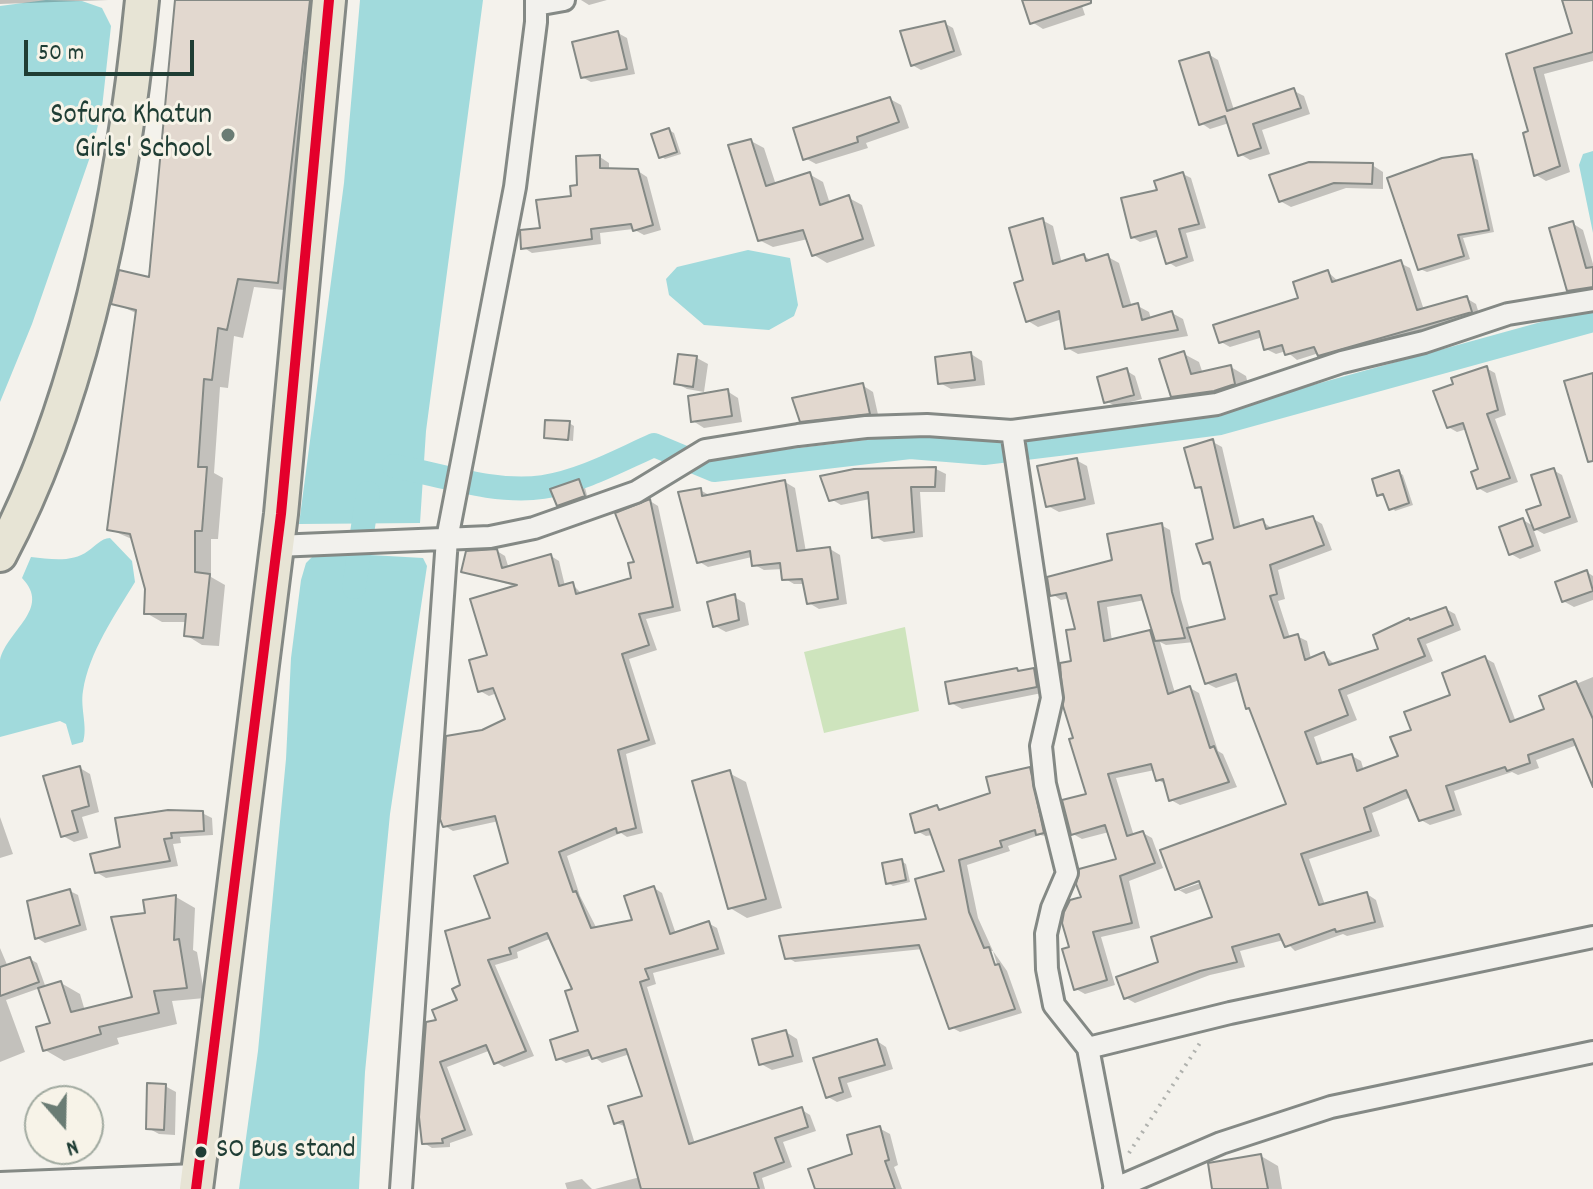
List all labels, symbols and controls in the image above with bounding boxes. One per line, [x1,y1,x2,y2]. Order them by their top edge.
scale bar [28,24,198,74]
text: 50 m [38,37,84,71]
place label: Sofura Khatun Girls' School [50,100,212,170]
marker: Sofura Khatun Girls' School [219,126,237,144]
north arrow [24,1085,104,1165]
text: N [61,1130,82,1163]
place label: SO Bus stand [216,1135,356,1169]
marker: SO Bus stand [193,1144,209,1160]

